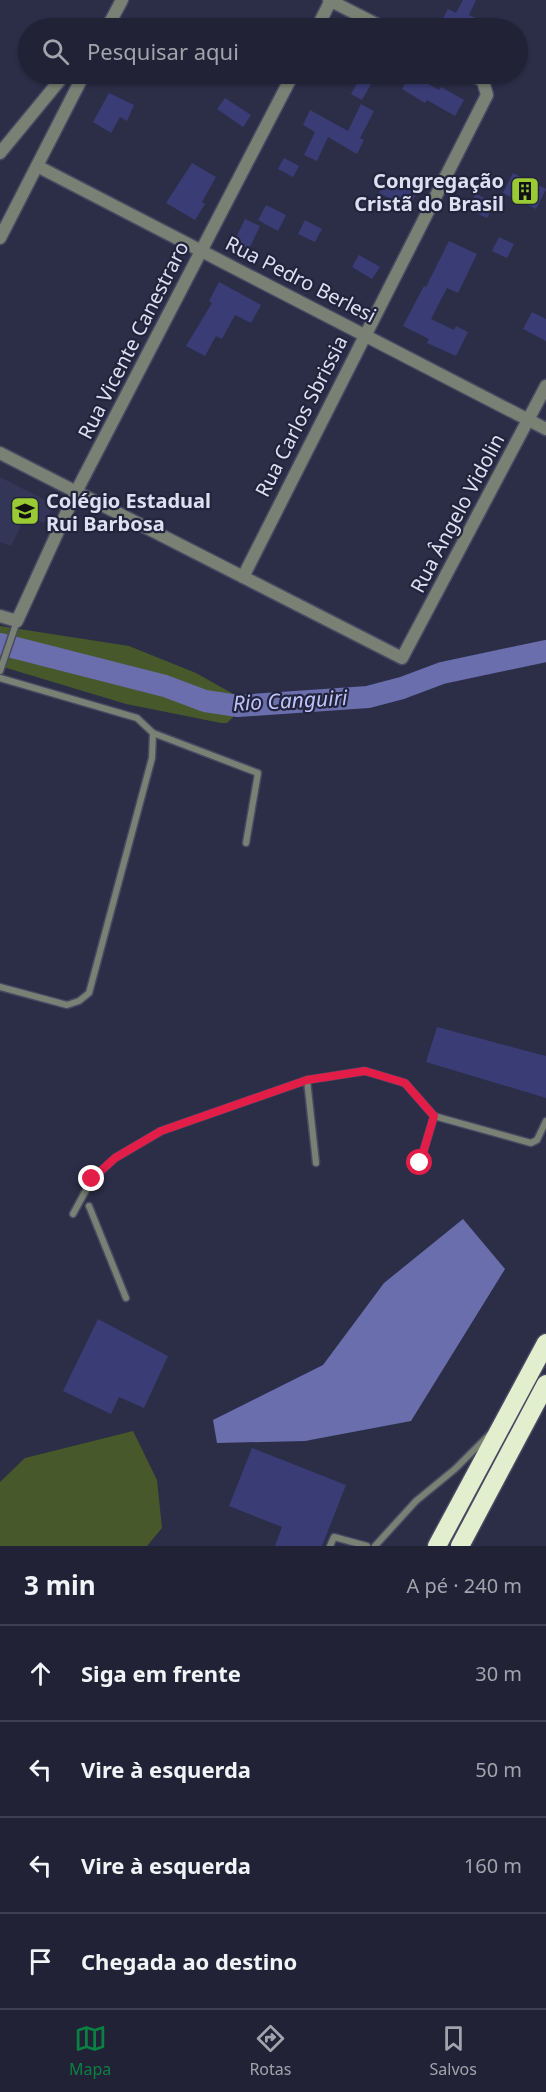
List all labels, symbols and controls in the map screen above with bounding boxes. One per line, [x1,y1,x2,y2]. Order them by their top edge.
search box [18,18,528,84]
icon: search [39,35,72,68]
text: Pesquisar aqui [87,36,239,66]
place label: Congregação Cristã do Brasil [354,167,504,217]
building icon: Congregação Cristã do Brasil [509,175,541,207]
street label: Rua Pedro Berlesi [221,229,381,329]
street label: Rua Vicente Canestraro [71,236,195,444]
street label: Rua Carlos Sbrissia [249,331,353,501]
street label: Rua Ângelo Vidolin [404,429,510,597]
place label: Colégio Estadual Rui Barbosa [46,487,211,537]
school or university icon: Colégio Estadual Rui Barbosa [9,495,41,527]
water label: Rio Canguiri [232,683,349,717]
route start [406,1149,432,1175]
route end [78,1165,104,1191]
text: 3 min [24,1567,96,1603]
text: A pé · 240 m [406,1572,522,1599]
icon: ahead [24,1657,57,1690]
text: Siga em frente [81,1658,241,1688]
text: 30 m [475,1660,522,1687]
icon: left [24,1753,57,1786]
text: Vire à esquerda [81,1754,251,1784]
text: 50 m [475,1756,522,1783]
icon: left [24,1849,57,1882]
text: Vire à esquerda [81,1850,251,1880]
text: 160 m [464,1852,522,1879]
icon: arrive [24,1945,57,1978]
text: Chegada ao destino [81,1946,297,1976]
tab: Mapa [69,2022,111,2080]
tab: Rotas [249,2022,291,2080]
tab: Salvos [430,2022,477,2080]

